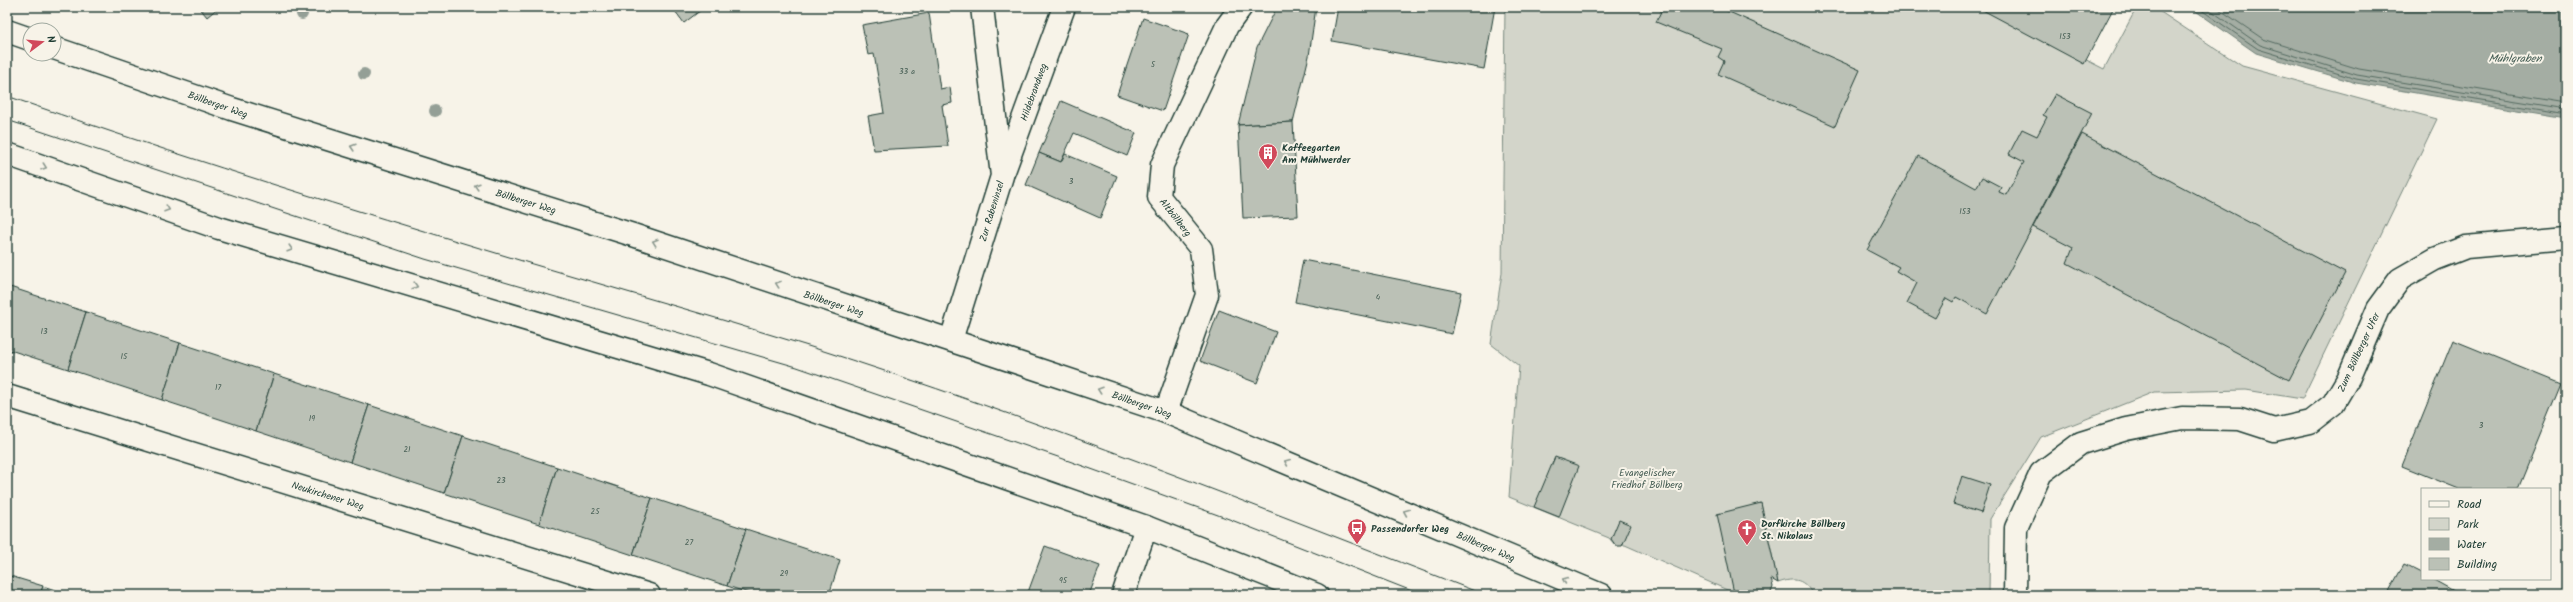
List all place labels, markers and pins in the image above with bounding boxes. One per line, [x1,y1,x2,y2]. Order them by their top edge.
place label: Kaffeegarten Am Mühlwerder [1282,140,1351,168]
building icon: Kaffeegarten Am Mühlwerder [1257,142,1279,170]
place label: Dorfkirche Böllberg St. Nikolaus [1761,516,1846,544]
bus stop icon: Passendorfer Weg [1346,517,1368,545]
church icon: Dorfkirche Böllberg St. Nikolaus [1736,518,1758,546]
place label: Passendorfer Weg [1371,521,1449,537]

